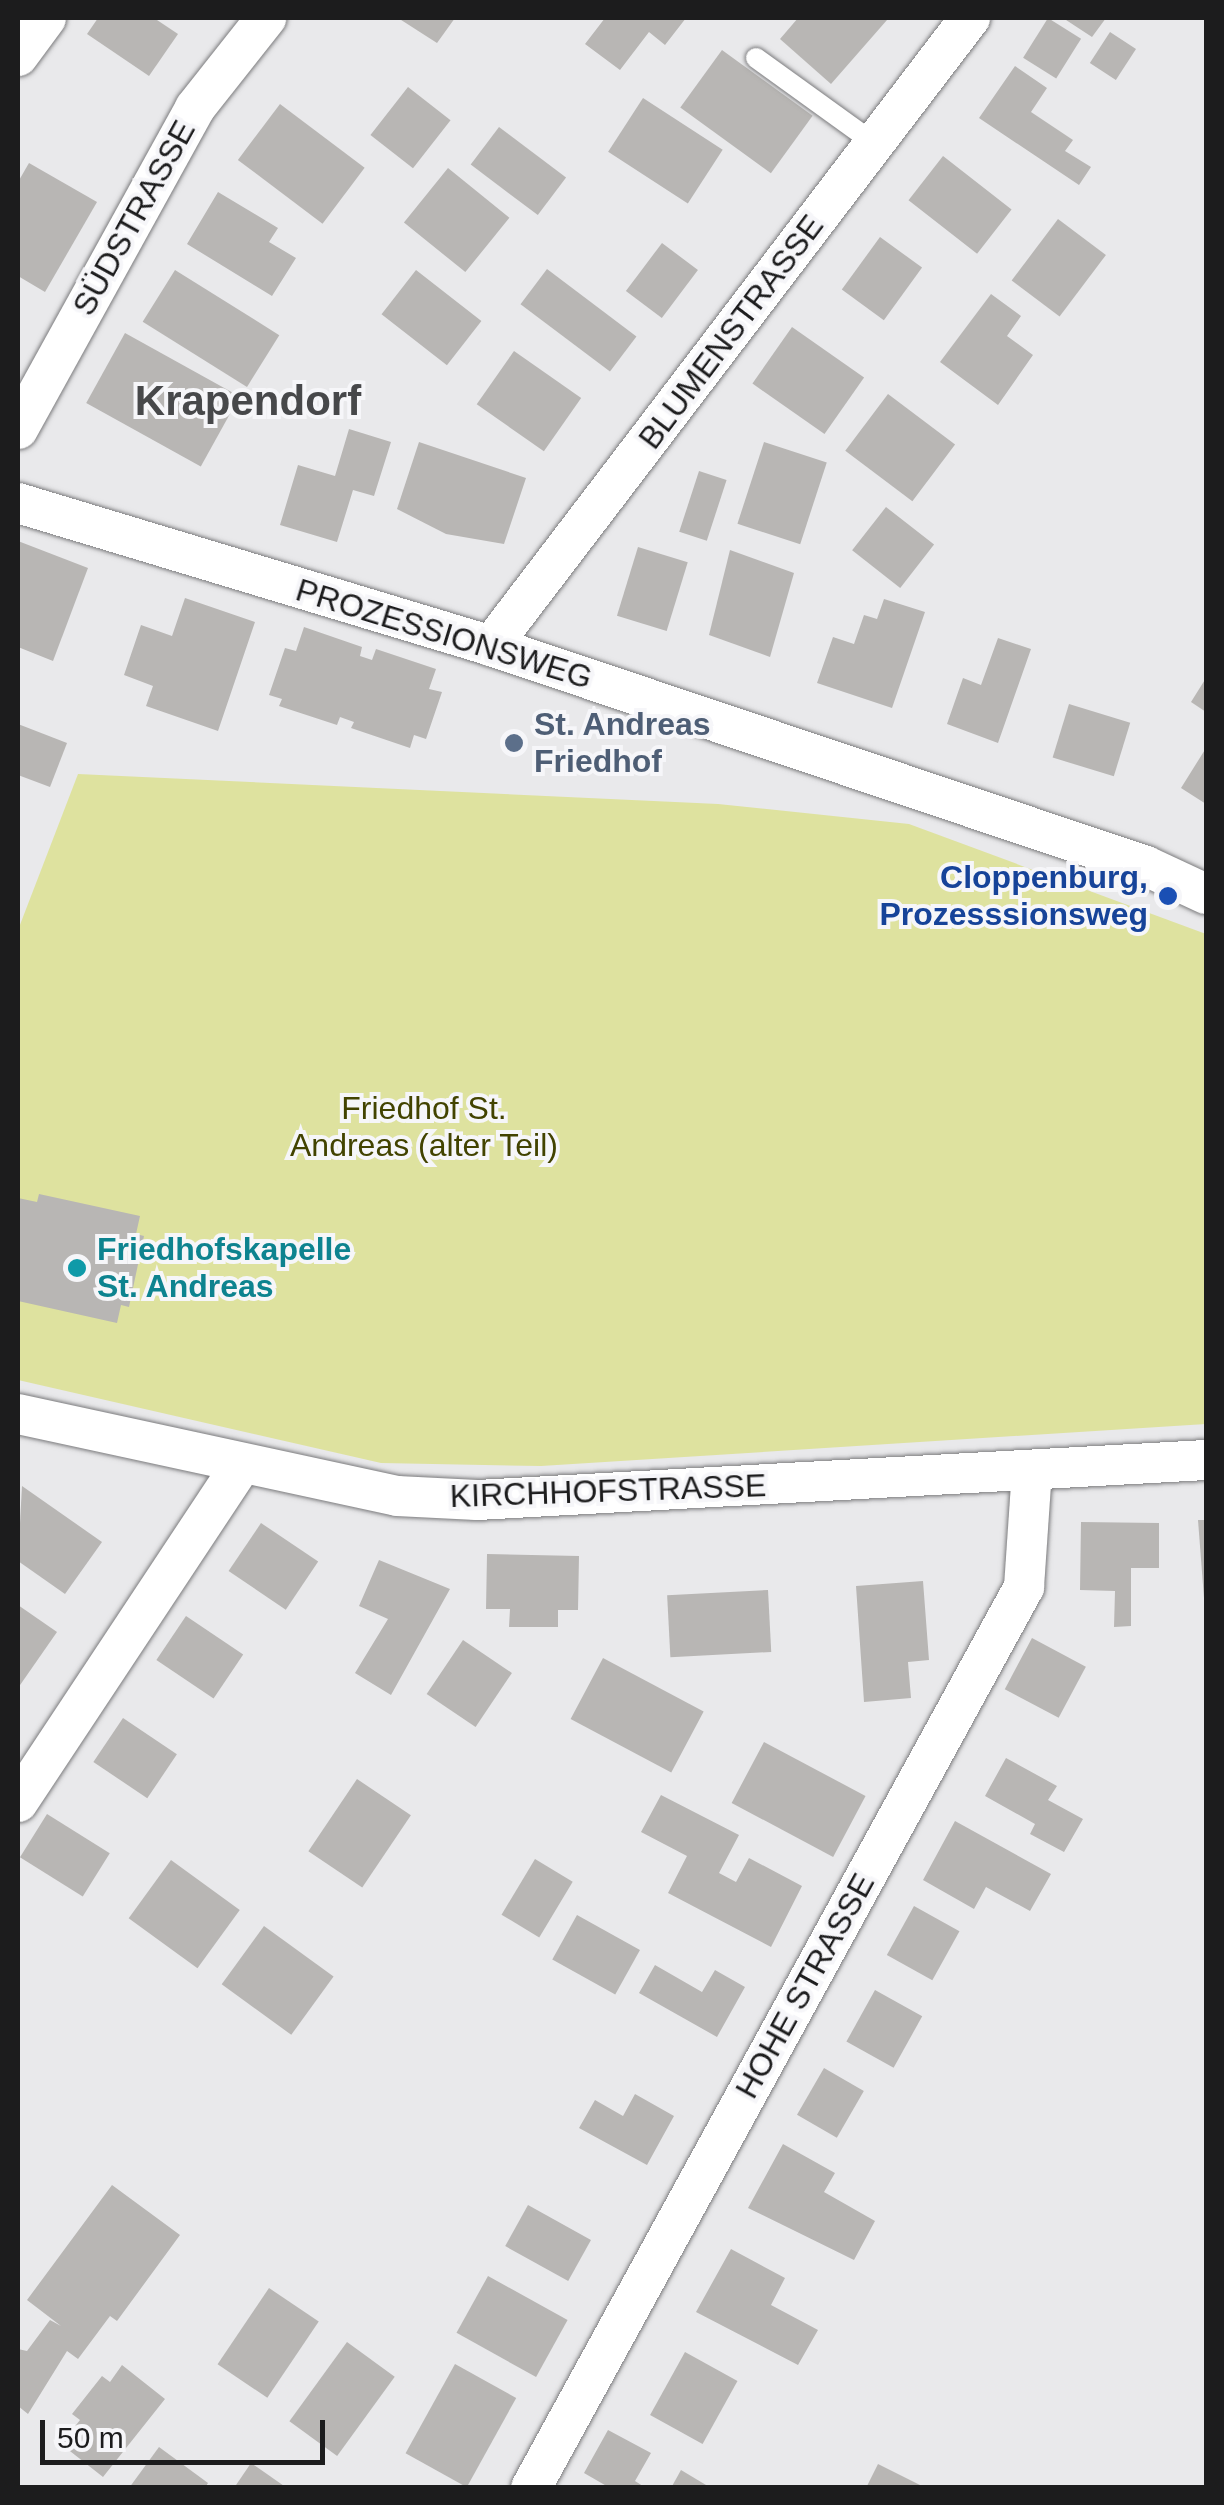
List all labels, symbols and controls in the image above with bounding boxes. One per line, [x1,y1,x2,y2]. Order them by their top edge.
street label: SÜDSTRASSE [65,114,203,322]
street label: BLUMENSTRASSE [631,208,831,456]
district label: Krapendorf [135,376,361,426]
street label: PROZESSIONSWEG [291,571,597,697]
place label: St. Andreas Friedhof [534,706,712,781]
marker: St. Andreas Friedhof [503,732,525,754]
place label: Cloppenburg, Prozesssionsweg [879,859,1148,934]
marker: Cloppenburg, Prozesssionsweg [1157,885,1179,907]
park label: Friedhof St. Andreas (alter Teil) [290,1090,558,1165]
place label: Friedhofskapelle St. Andreas [97,1231,351,1306]
marker: Friedhofskapelle St. Andreas [66,1257,88,1279]
street label: KIRCHHOFSTRASSE [449,1466,767,1516]
street label: HOHE STRASSE [727,1867,883,2105]
scale bar [45,2400,330,2462]
text: 50 m [57,2421,124,2454]

